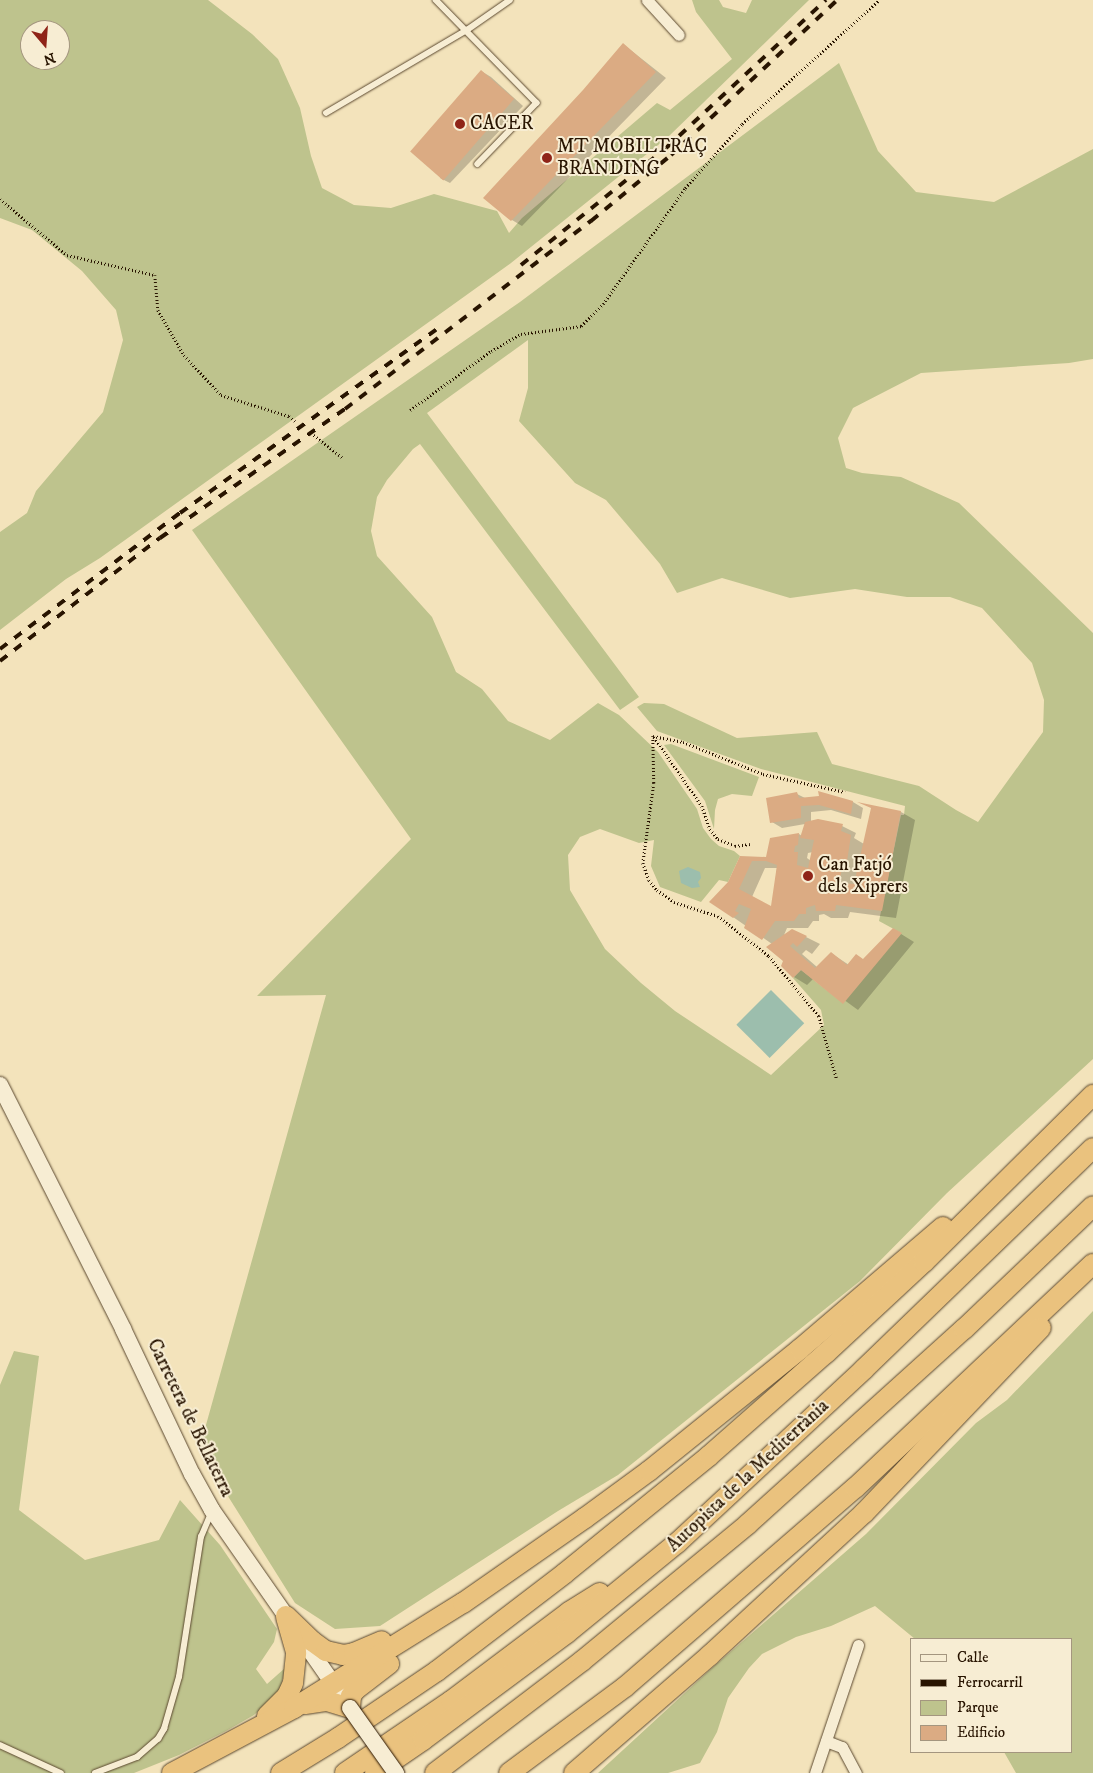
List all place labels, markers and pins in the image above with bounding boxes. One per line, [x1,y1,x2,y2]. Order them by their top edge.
place label: CACER [470,113,533,135]
marker: CACER [454,118,466,130]
place label: MT MOBILTRAÇ BRANDING [557,136,707,180]
marker: MT MOBILTRAÇ BRANDING [541,152,553,164]
place label: Can Fatjó dels Xiprers [818,854,908,898]
marker: Can Fatjó dels Xiprers [802,870,814,882]

